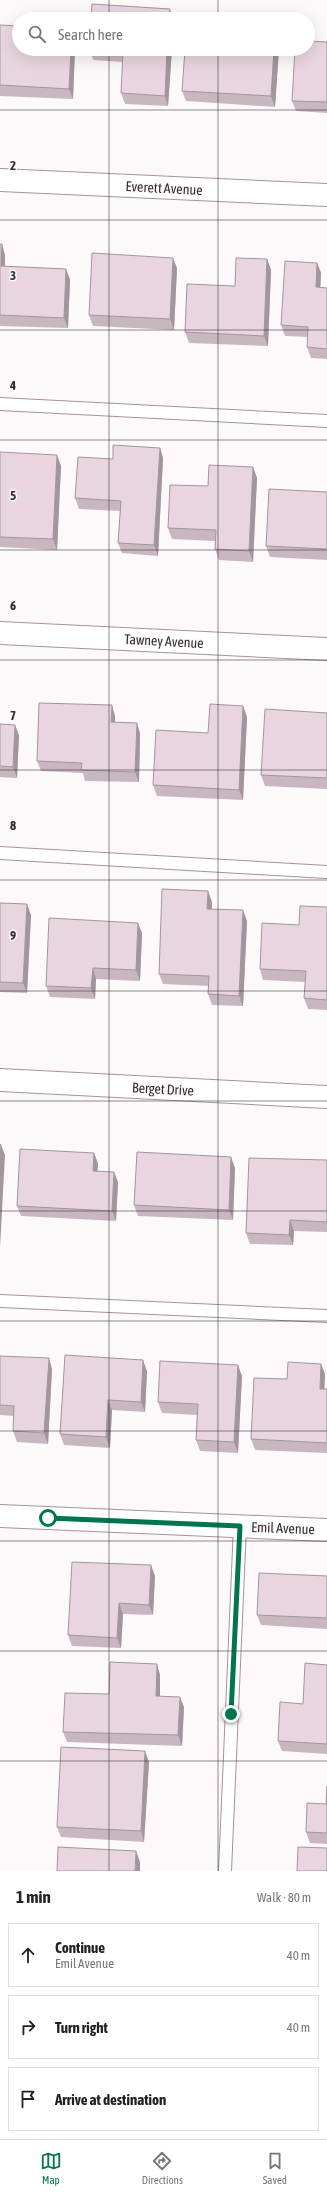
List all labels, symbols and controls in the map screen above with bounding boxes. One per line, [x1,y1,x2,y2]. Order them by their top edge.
search box [12,12,315,56]
icon: search [26,23,48,45]
text: Search here [58,26,123,43]
text: 2 [10,158,16,173]
street label: Everett Avenue [125,178,203,198]
text: 3 [10,268,16,283]
text: 4 [9,378,16,393]
text: 5 [10,488,16,503]
text: 6 [10,598,16,613]
street label: Tawney Avenue [124,631,204,651]
text: 7 [10,708,16,723]
text: 8 [10,818,16,833]
text: 9 [10,928,16,943]
street label: Berget Drive [132,1079,194,1099]
route start [39,1509,57,1527]
street label: Emil Avenue [251,1519,315,1537]
route end [222,1705,240,1723]
text: 1 min [16,1887,51,1907]
text: Walk · 80 m [257,1890,311,1905]
text: Continue [55,1939,105,1956]
icon: ahead [17,1944,39,1966]
text: 40 m [287,1948,310,1963]
text: Emil Avenue [55,1956,114,1971]
icon: right [17,2016,39,2038]
text: Turn right [55,2019,108,2036]
text: 40 m [287,2020,310,2035]
icon: arrive [17,2088,39,2110]
text: Arrive at destination [55,2091,166,2108]
tab: Map [40,2150,62,2186]
tab: Directions [142,2150,183,2186]
tab: Saved [263,2150,287,2186]

